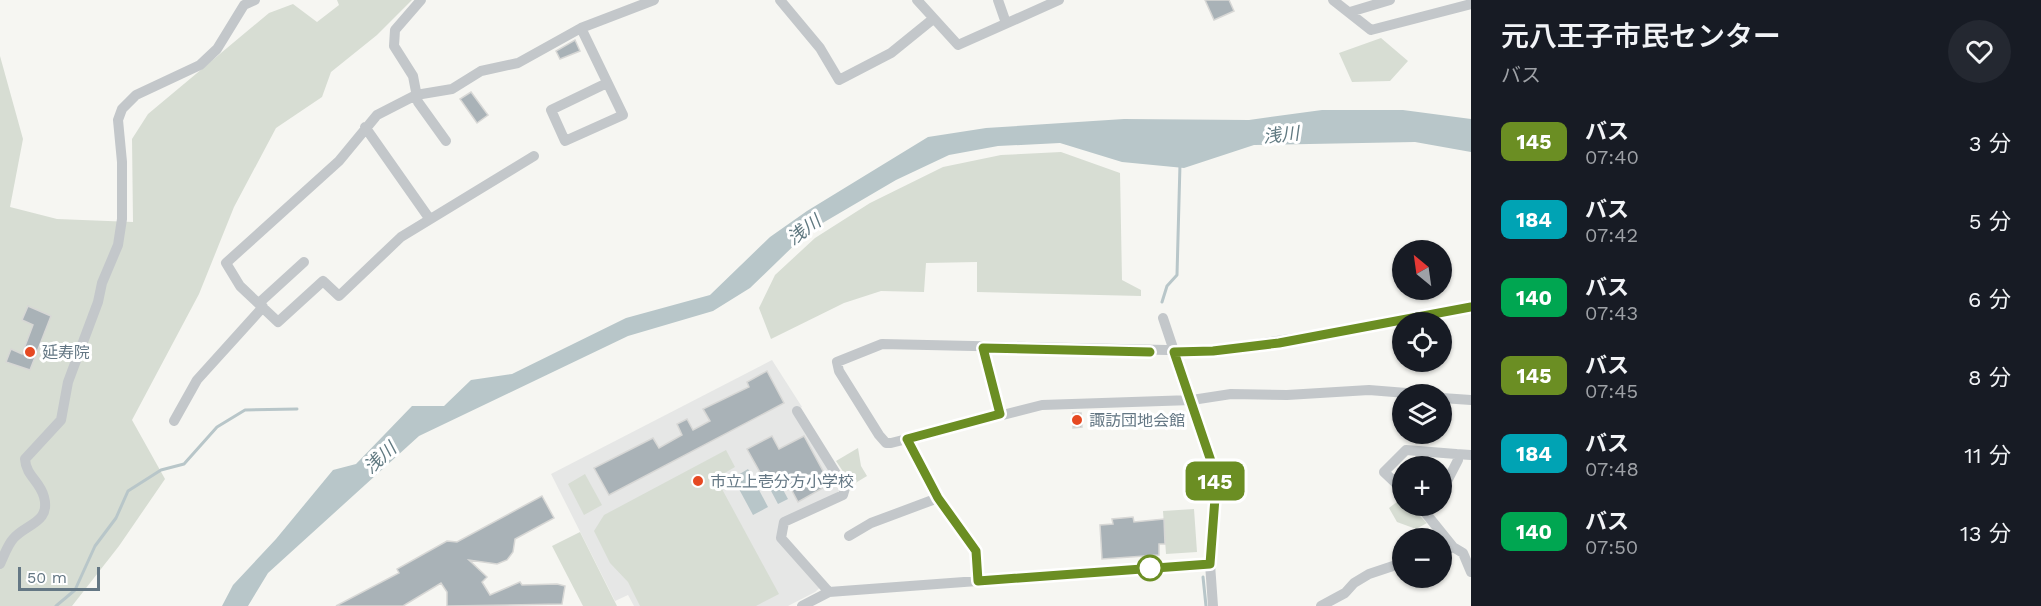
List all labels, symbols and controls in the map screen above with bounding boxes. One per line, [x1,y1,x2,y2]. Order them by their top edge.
text: 元八王子市民センター [1501,20,1781,53]
button: heart [1948,20,2011,83]
text: バス [1501,63,1541,87]
text: バス [1585,119,1629,144]
water label: 浅川 [1262,122,1302,147]
text: 145 [1517,129,1551,154]
text: 3 分 [1969,131,2011,156]
text: 07:40 [1585,145,1639,169]
text: バス [1585,197,1629,222]
text: 184 [1516,207,1552,232]
water label: 浅川 [783,209,826,249]
text: 5 分 [1969,209,2011,234]
text: 07:42 [1585,223,1638,247]
north arrow [1392,240,1452,300]
map controls [1392,240,1452,588]
text: バス [1585,275,1629,300]
text: 140 [1516,285,1552,310]
text: 6 分 [1968,287,2011,312]
text: 07:43 [1585,301,1638,325]
button: locate [1392,312,1452,372]
place label: 延寿院 [42,343,90,362]
marker: 延寿院 [23,345,37,359]
text: バス [1585,353,1629,378]
text: 145 [1517,363,1551,388]
text: 8 分 [1968,365,2011,390]
text: 07:45 [1585,379,1638,403]
button: layers [1392,384,1452,444]
place label: 諏訪団地会館 [1089,411,1185,430]
marker: 諏訪団地会館 [1070,413,1084,427]
text: バス [1585,431,1629,456]
water label: 浅川 [359,436,402,477]
text: 184 [1516,441,1552,466]
text: 11 分 [1964,443,2011,468]
button: + [1392,456,1452,516]
text: 07:48 [1585,457,1639,481]
line badge: 145 [1180,462,1250,500]
text: 145 [1198,469,1232,494]
place label: 市立上壱分方小学校 [710,472,854,491]
marker: 市立上壱分方小学校 [691,474,705,488]
text: バス [1585,509,1629,534]
text: 140 [1516,519,1552,544]
text: 13 分 [1960,521,2011,546]
button: − [1392,528,1452,588]
text: 07:50 [1585,535,1638,559]
unlabelled marker [1137,555,1163,581]
scale bar [18,564,100,592]
text: 50 m [27,568,67,587]

